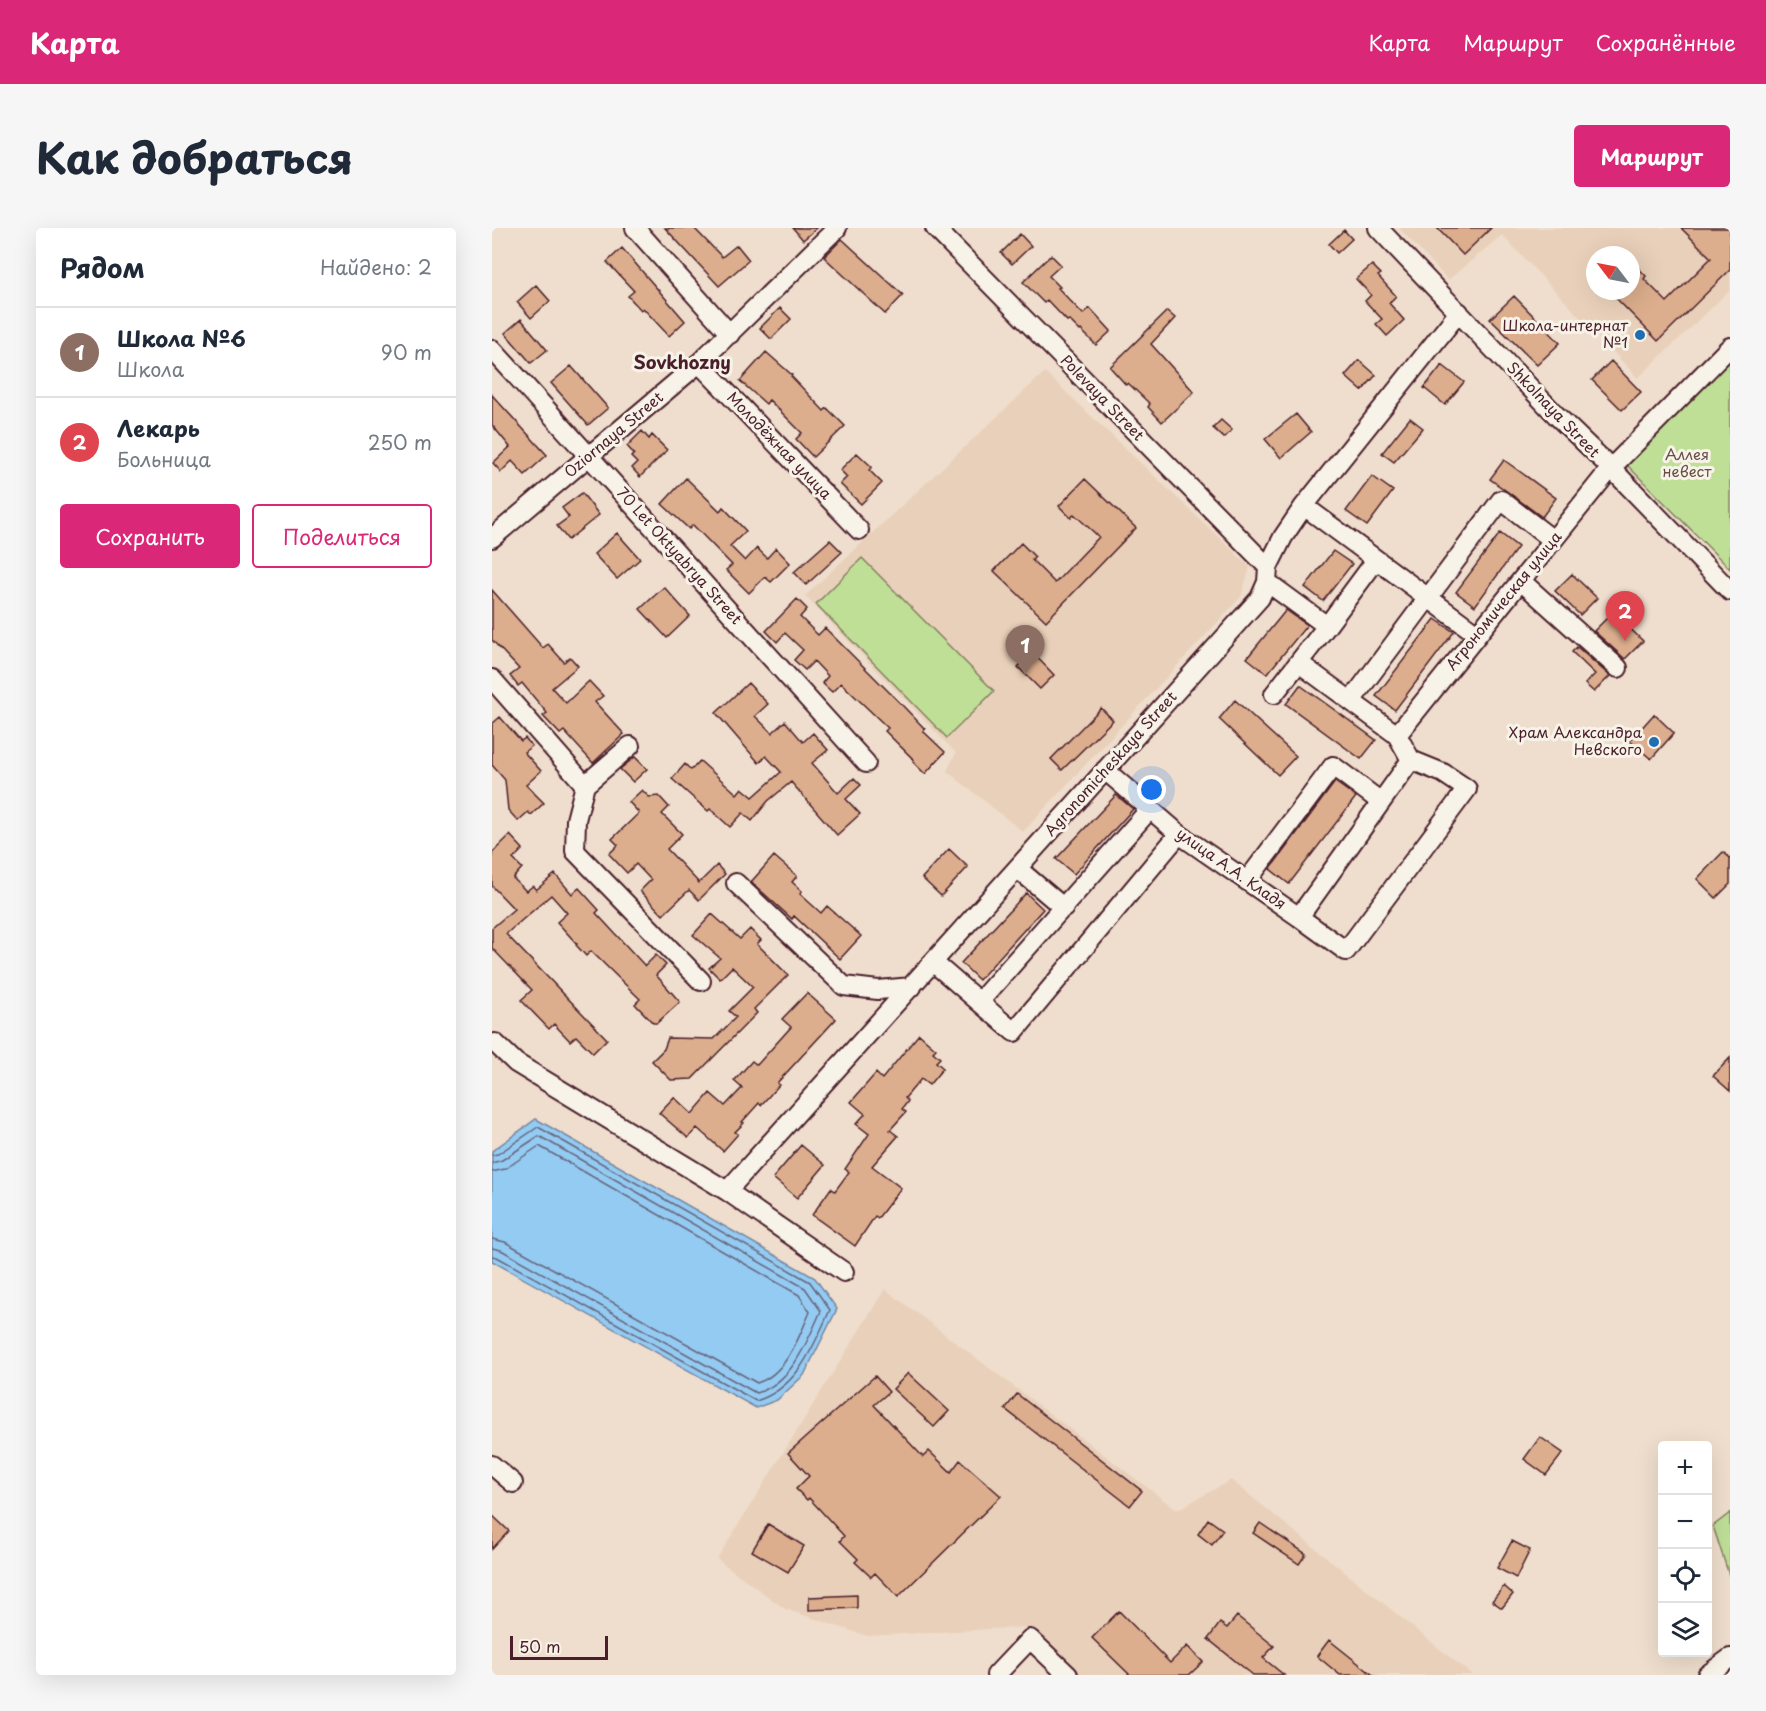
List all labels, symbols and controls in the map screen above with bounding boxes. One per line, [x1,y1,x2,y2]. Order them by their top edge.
text: Карта [30,21,120,64]
text: Карта [1369,26,1430,58]
text: Маршрут [1463,26,1563,58]
text: Сохранённые [1596,26,1736,58]
text: Как добраться [36,125,353,188]
button: Маршрут [1574,125,1730,187]
north arrow [1586,246,1640,300]
text: Рядом [60,248,145,287]
text: Найдено: 2 [320,252,432,282]
place label: Школа-интернат №1 [1502,313,1629,353]
text: Школа №6 [117,321,246,354]
marker: Школа-интернат №1 [1633,328,1647,342]
text: 1 [75,337,84,367]
text: 90 m [381,337,432,367]
district label: Sovkhozny [633,348,731,375]
street label: Polevaya Street [1056,349,1150,445]
text: Школа [117,354,184,384]
street label: Shkolnaya Street [1502,356,1606,462]
street label: Oziornaya Street [558,385,668,482]
street label: Молодёжная улица [722,386,838,504]
text: Лекарь [117,411,200,444]
text: 2 [72,427,87,457]
text: 250 m [368,427,432,457]
park label: Аллея невест [1662,442,1712,482]
text: Больница [117,444,211,474]
street label: 70 Let Oktyabrya Street [612,481,748,629]
button: Сохранить [60,504,240,568]
button: Поделиться [252,504,432,568]
street label: Агрономическая улица [1439,525,1567,675]
pin: 2 [1606,592,1644,641]
pin: 1 [1006,626,1044,675]
street label: Agronomicheskaya Street [1038,685,1181,841]
place label: Храм Александра Невского [1509,720,1643,760]
marker: Храм Александра Невского [1647,735,1661,749]
your location [1137,775,1166,804]
street label: улица А.А. Кладя [1172,821,1291,914]
map controls [1658,1441,1712,1657]
button: + [1658,1441,1712,1495]
button: − [1658,1495,1712,1549]
button: locate [1658,1549,1712,1603]
button: layers [1658,1603,1712,1657]
scale bar [510,1633,608,1660]
text: 50 m [519,1634,560,1658]

